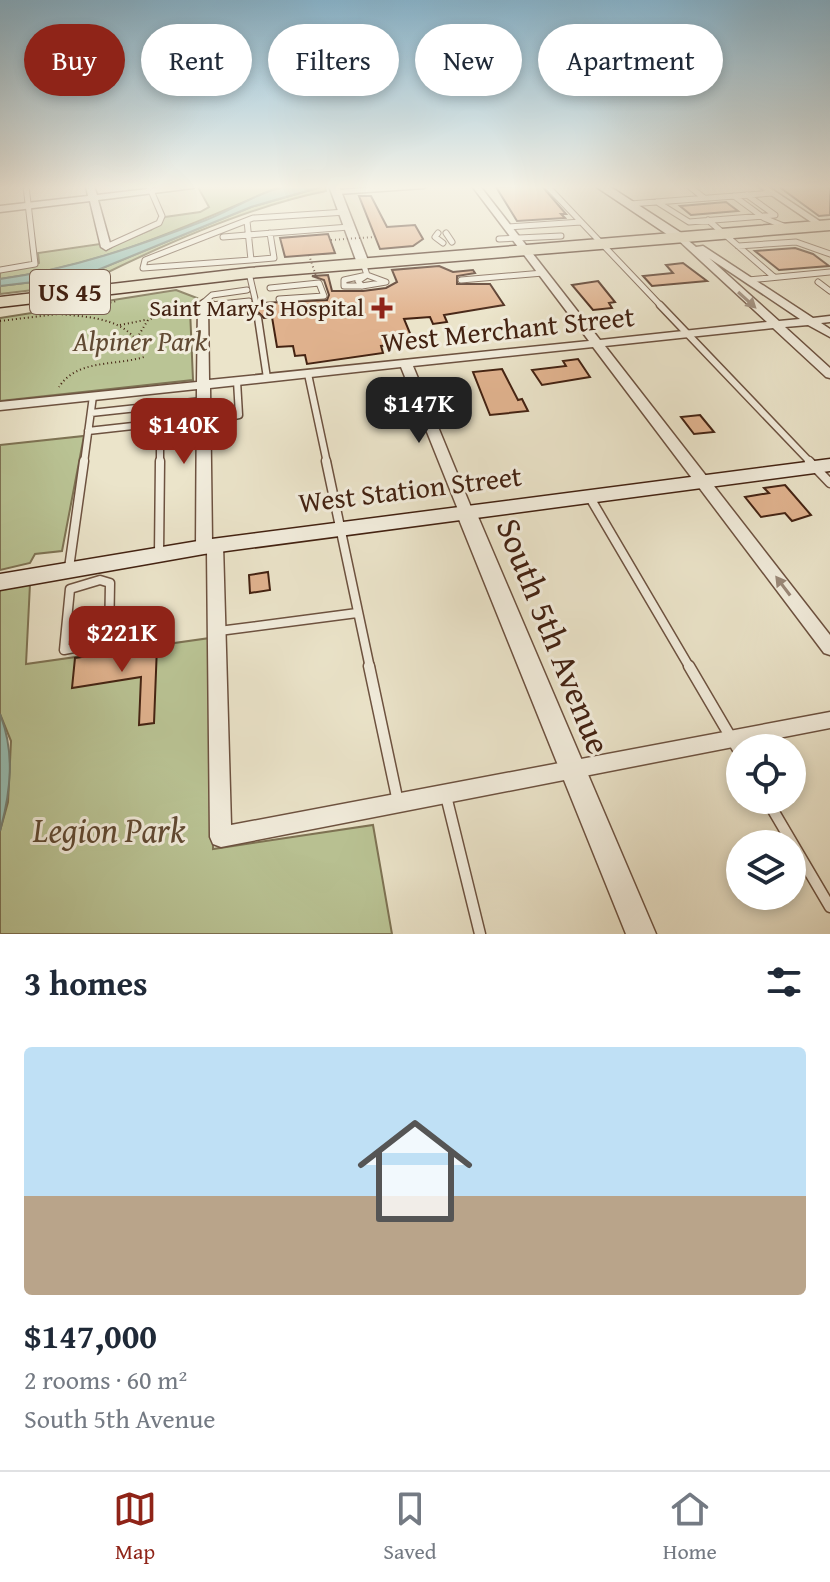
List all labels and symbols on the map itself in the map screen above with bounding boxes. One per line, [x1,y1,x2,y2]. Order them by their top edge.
road number: US 45 [30,270,110,314]
place label: Saint Mary's Hospital [149,290,364,325]
one-way arrow [737,291,757,309]
street label: West Merchant Street [380,295,636,362]
marker: Saint Mary's Hospital [371,297,393,319]
park label: Alpiner Park [72,320,208,361]
pin: $147K [363,377,475,445]
pin: $140K [128,398,240,466]
street label: West Station Street [296,454,524,523]
street label: South 5th Avenue [485,511,624,761]
one-way arrow [775,576,791,596]
pin: $221K [66,606,178,674]
park label: Legion Park [32,805,186,854]

